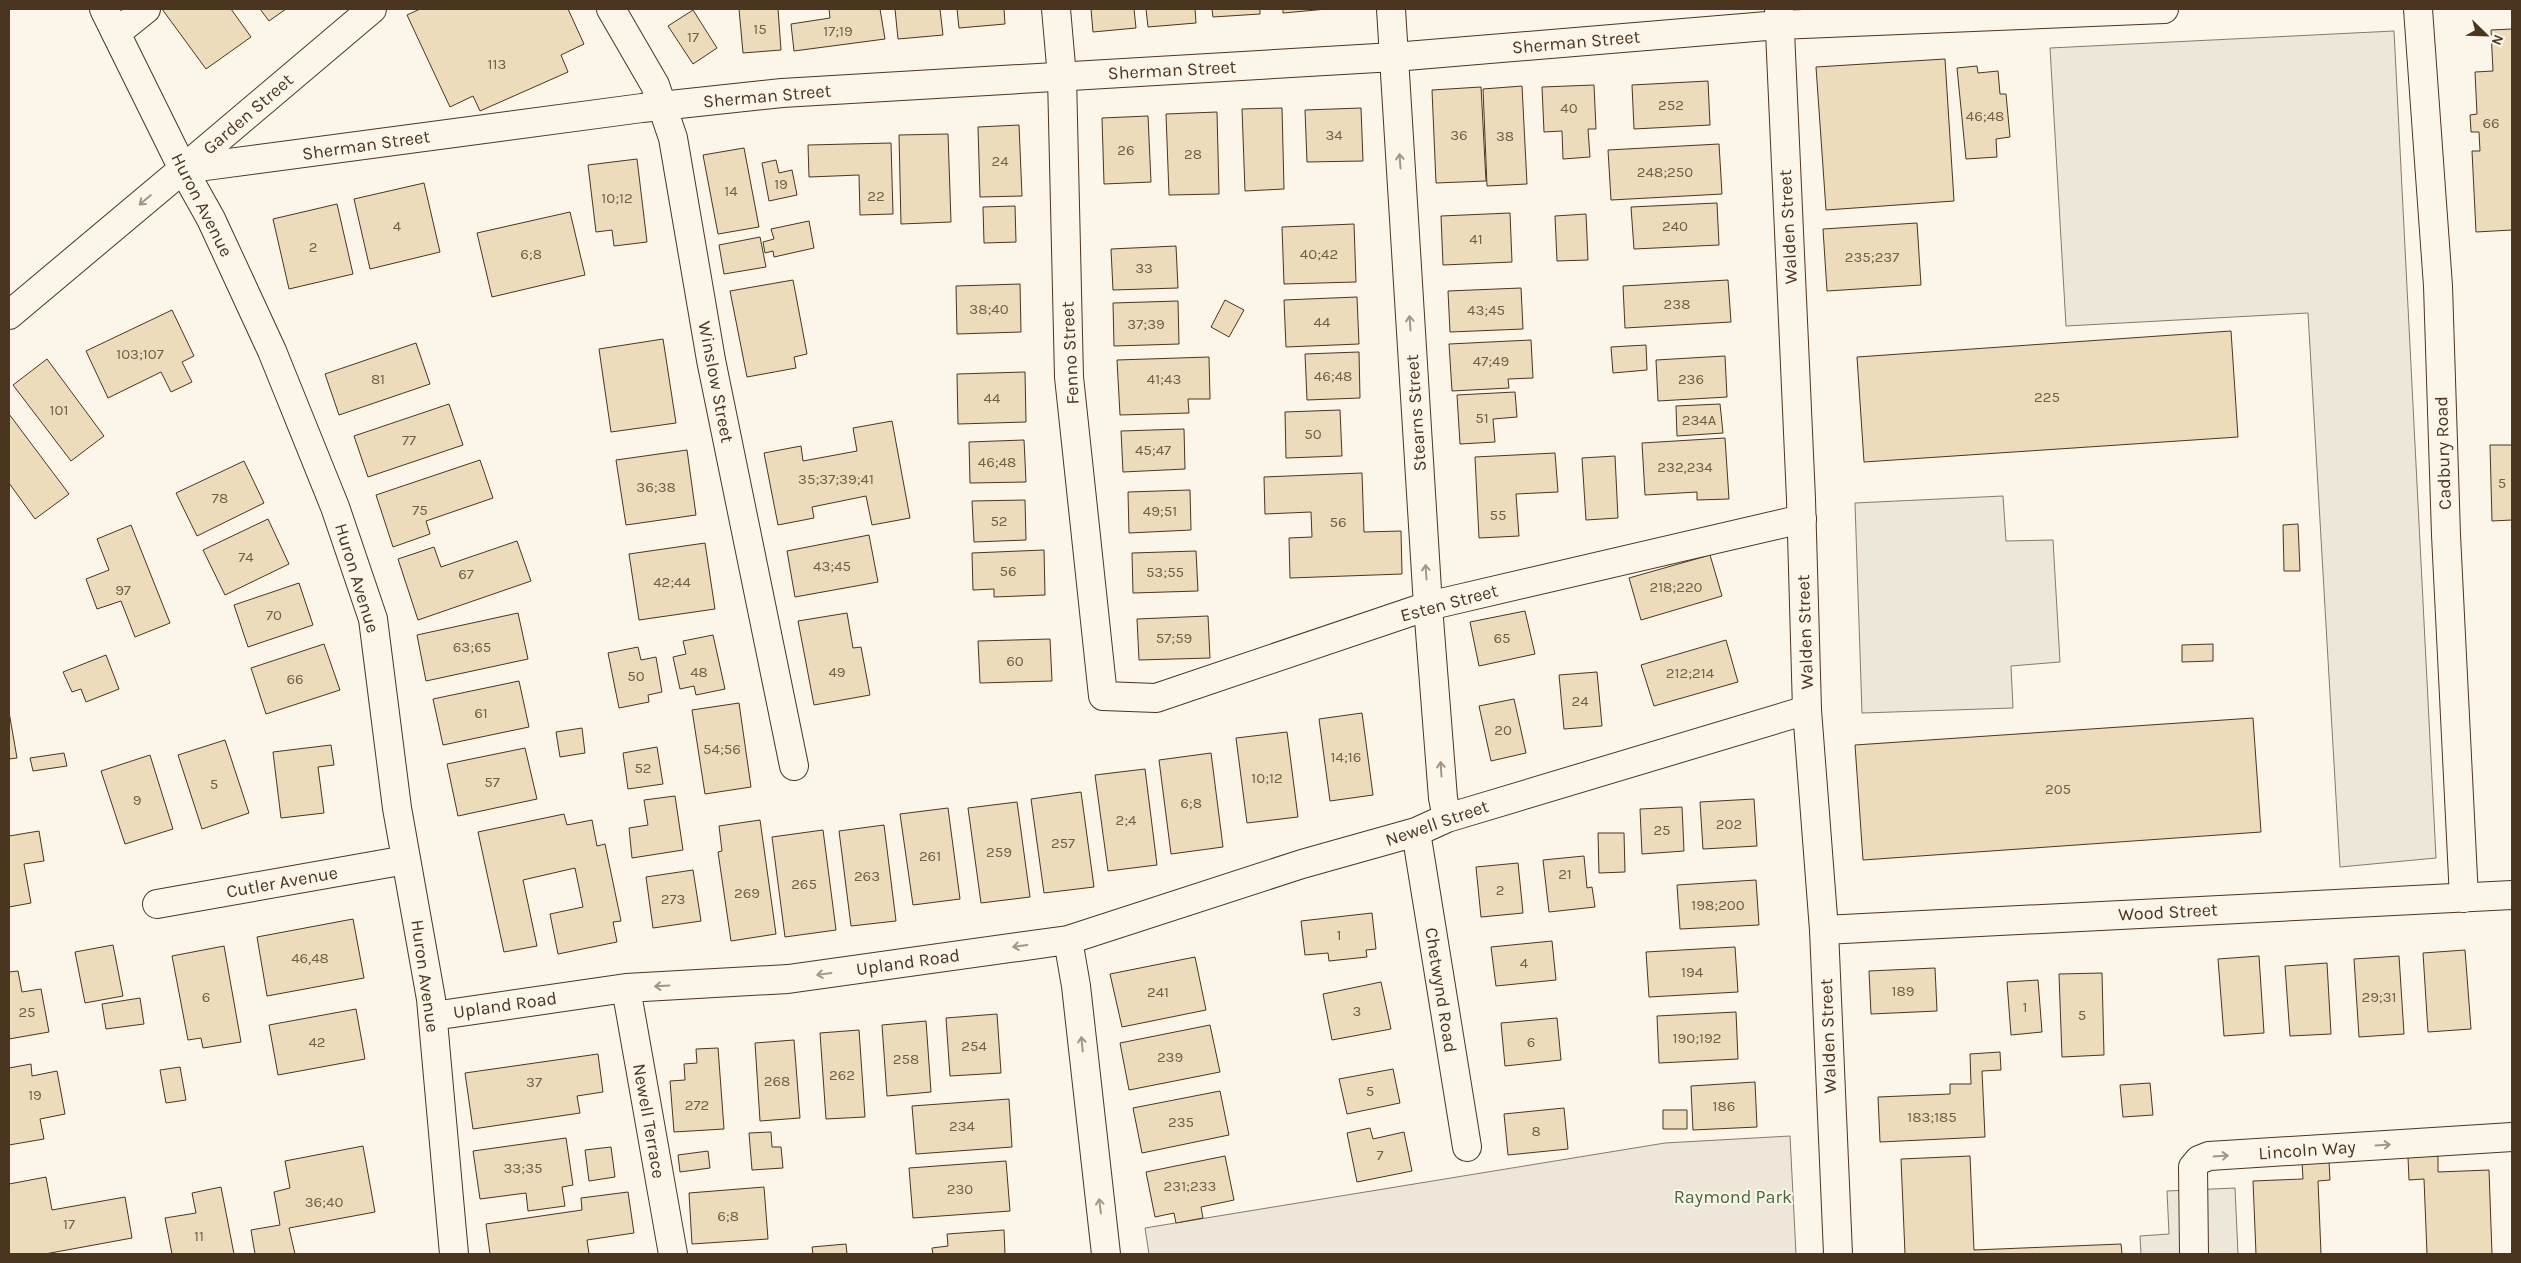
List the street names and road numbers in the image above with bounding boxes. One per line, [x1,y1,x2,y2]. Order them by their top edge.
street label: Sherman Street [1511,25,1641,59]
street label: Sherman Street [1107,56,1237,84]
street label: Garden Street [198,69,298,159]
street label: Sherman Street [702,79,832,113]
street label: Sherman Street [301,125,432,165]
street label: Huron Avenue [166,149,238,261]
street label: Walden Street [1774,169,1802,285]
street label: Fenno Street [1056,301,1084,405]
street label: Winslow Street [693,319,739,445]
street label: Stearns Street [1401,353,1431,472]
street label: Cadbury Road [2430,396,2456,510]
street label: Huron Avenue [330,520,384,636]
street label: Walden Street [1792,574,1818,690]
street label: Esten Street [1398,579,1500,627]
street label: Newell Street [1383,795,1492,851]
street label: Cutler Avenue [224,861,340,903]
street label: Wood Street [2118,898,2219,926]
street label: Huron Avenue [406,918,444,1034]
street label: Chetwynd Road [1420,926,1462,1054]
street label: Upland Road [855,944,961,980]
street label: Walden Street [1815,978,1841,1094]
street label: Upland Road [452,987,558,1023]
street label: Newell Terrace [628,1062,670,1180]
street label: Lincoln Way [2257,1136,2357,1164]

